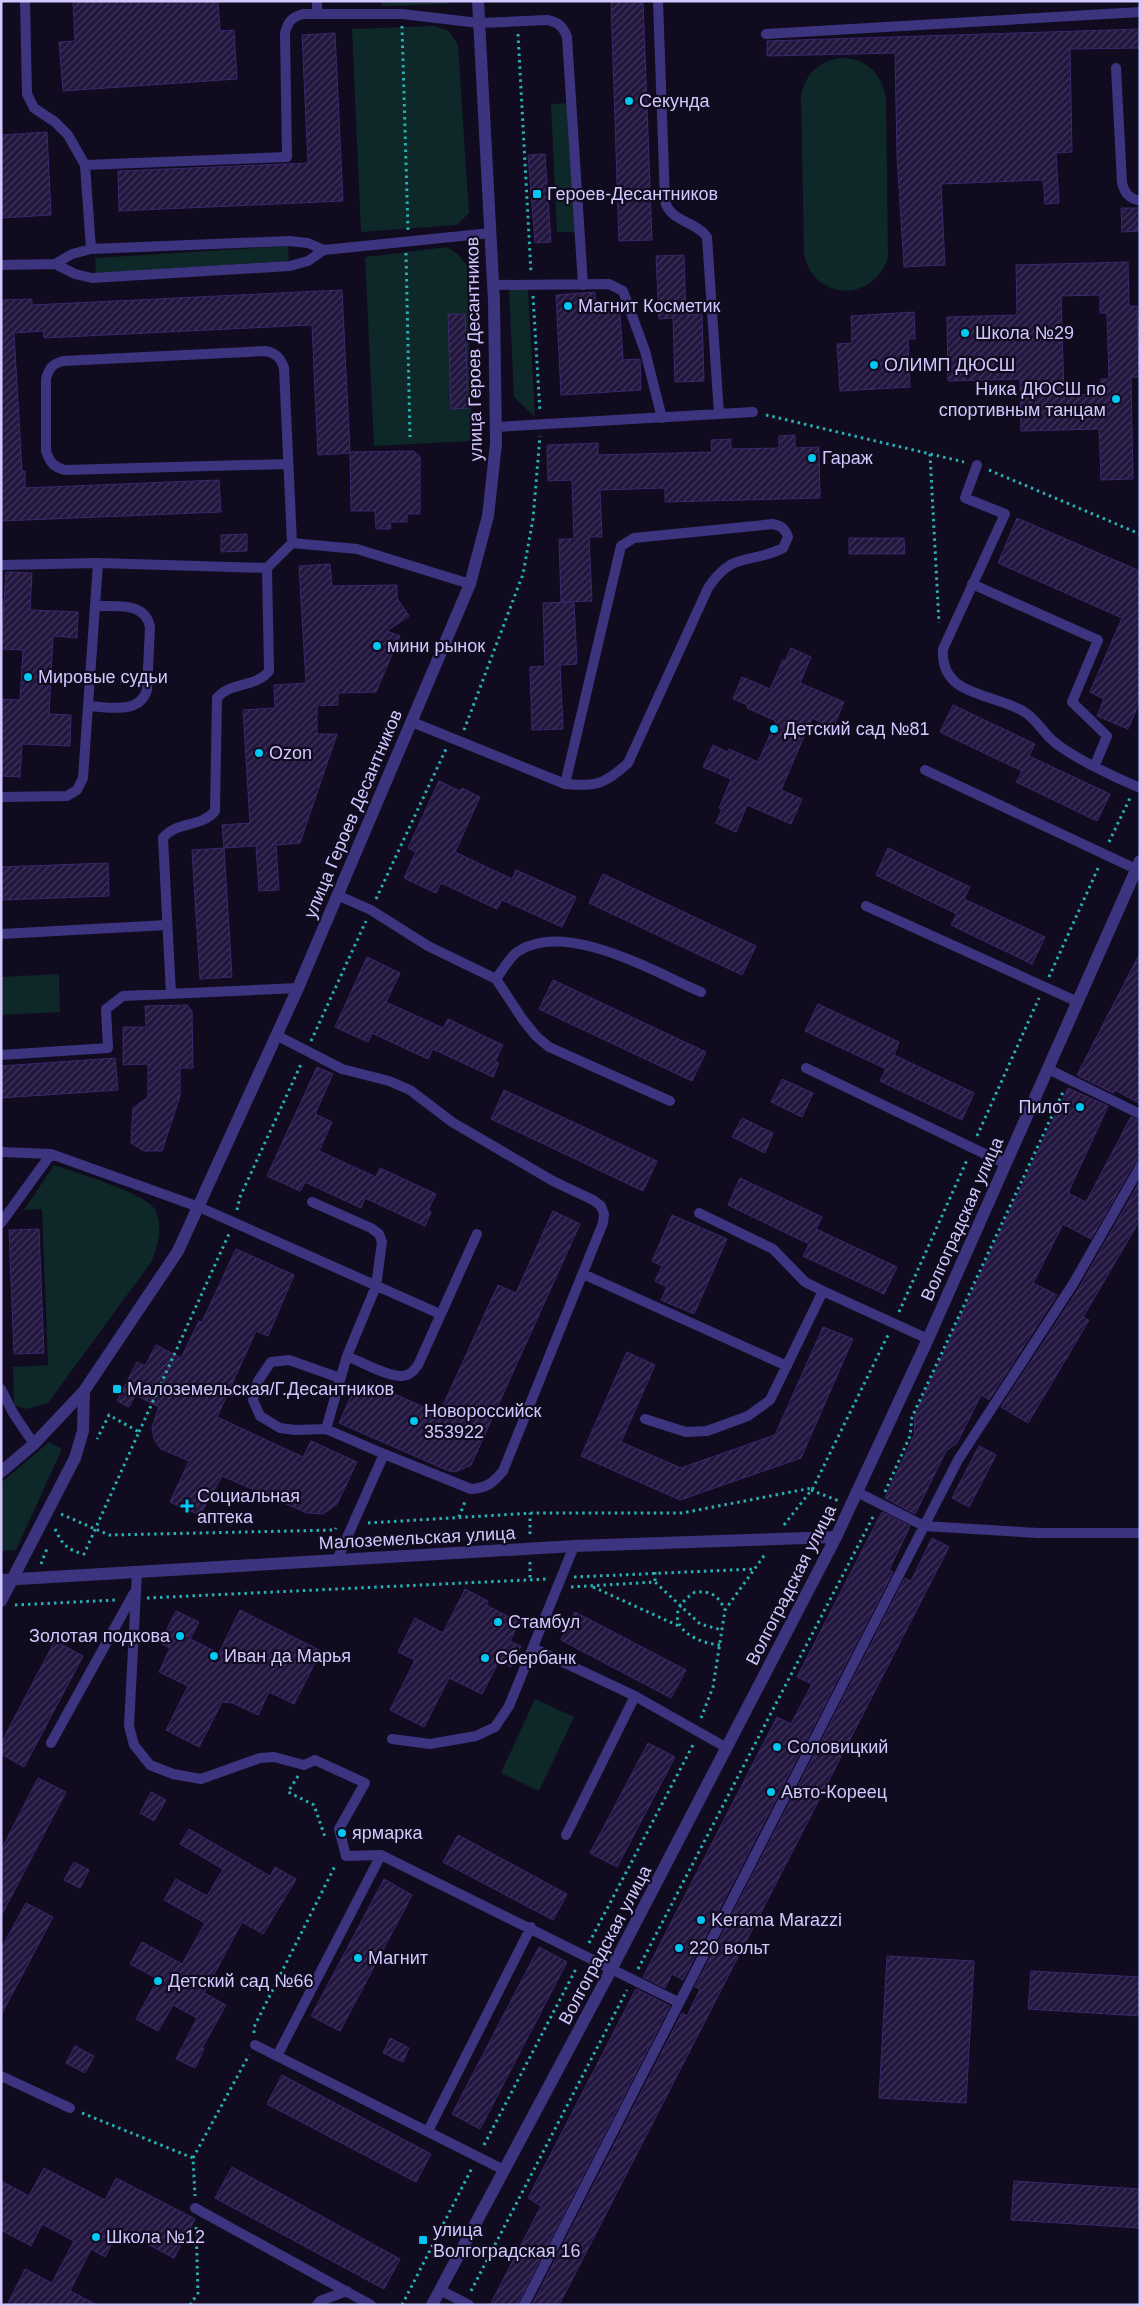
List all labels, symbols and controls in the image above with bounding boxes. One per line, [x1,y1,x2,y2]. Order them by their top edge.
place label: Секунда [639,91,711,111]
marker: Секунда [623,95,635,107]
place label: Героев-Десантников [547,184,718,204]
marker: Героев-Десантников [531,188,543,200]
street label: улица Героев Десантников [462,236,486,462]
place label: Магнит Косметик [578,296,721,316]
marker: Магнит Косметик [562,300,574,312]
place label: Школа №29 [975,323,1074,343]
marker: Школа №29 [959,327,971,339]
place label: ОЛИМП ДЮСШ [884,355,1015,375]
marker: ОЛИМП ДЮСШ [868,359,880,371]
place label: Ника ДЮСШ по спортивным танцам [939,379,1106,420]
marker: Ника ДЮСШ по спортивным танцам [1110,393,1122,405]
place label: Гараж [822,448,873,468]
marker: Гараж [806,452,818,464]
place label: мини рынок [387,636,485,656]
marker: мини рынок [371,640,383,652]
place label: Мировые судьи [38,667,168,687]
marker: Мировые судьи [22,671,34,683]
street label: улица Героев Десантников [300,707,406,921]
place label: Детский сад №81 [784,719,929,739]
marker: Детский сад №81 [768,723,780,735]
place label: Ozon [269,743,312,763]
marker: Ozon [253,747,265,759]
place label: Пилот [1018,1097,1070,1117]
marker: Пилот [1074,1101,1086,1113]
street label: Волгоградская улица [917,1133,1008,1304]
place label: Малоземельская/Г.Десантников [127,1379,394,1399]
marker: Малоземельская/Г.Десантников [111,1383,123,1395]
place label: Новороссийск 353922 [424,1401,542,1442]
marker: Новороссийск 353922 [408,1415,420,1427]
place label: Социальная аптека [197,1486,300,1527]
marker: Социальная аптека [181,1500,193,1512]
street label: Волгоградская улица [742,1501,841,1668]
street label: Малоземельская улица [318,1523,517,1553]
place label: Стамбул [508,1612,580,1632]
marker: Стамбул [492,1616,504,1628]
place label: Золотая подкова [29,1626,171,1646]
marker: Золотая подкова [174,1630,186,1642]
place label: Иван да Марья [224,1646,351,1666]
place label: Сбербанк [495,1648,576,1668]
marker: Иван да Марья [208,1650,220,1662]
marker: Сбербанк [479,1652,491,1664]
place label: Соловицкий [787,1737,888,1757]
marker: Соловицкий [771,1741,783,1753]
place label: Авто-Кореец [781,1782,887,1802]
marker: Авто-Кореец [765,1786,777,1798]
place label: ярмарка [352,1823,423,1843]
marker: ярмарка [336,1827,348,1839]
street label: Волгоградская улица [555,1861,656,2028]
place label: Kerama Marazzi [711,1910,842,1930]
marker: Kerama Marazzi [695,1914,707,1926]
place label: 220 вольт [689,1938,770,1958]
marker: 220 вольт [673,1942,685,1954]
place label: Магнит [368,1948,428,1968]
marker: Магнит [352,1952,364,1964]
place label: Детский сад №66 [168,1971,313,1991]
marker: Детский сад №66 [152,1975,164,1987]
place label: улица Волгоградская 16 [433,2220,580,2261]
place label: Школа №12 [106,2227,205,2247]
marker: Школа №12 [90,2231,102,2243]
marker: улица Волгоградская 16 [417,2234,429,2246]

